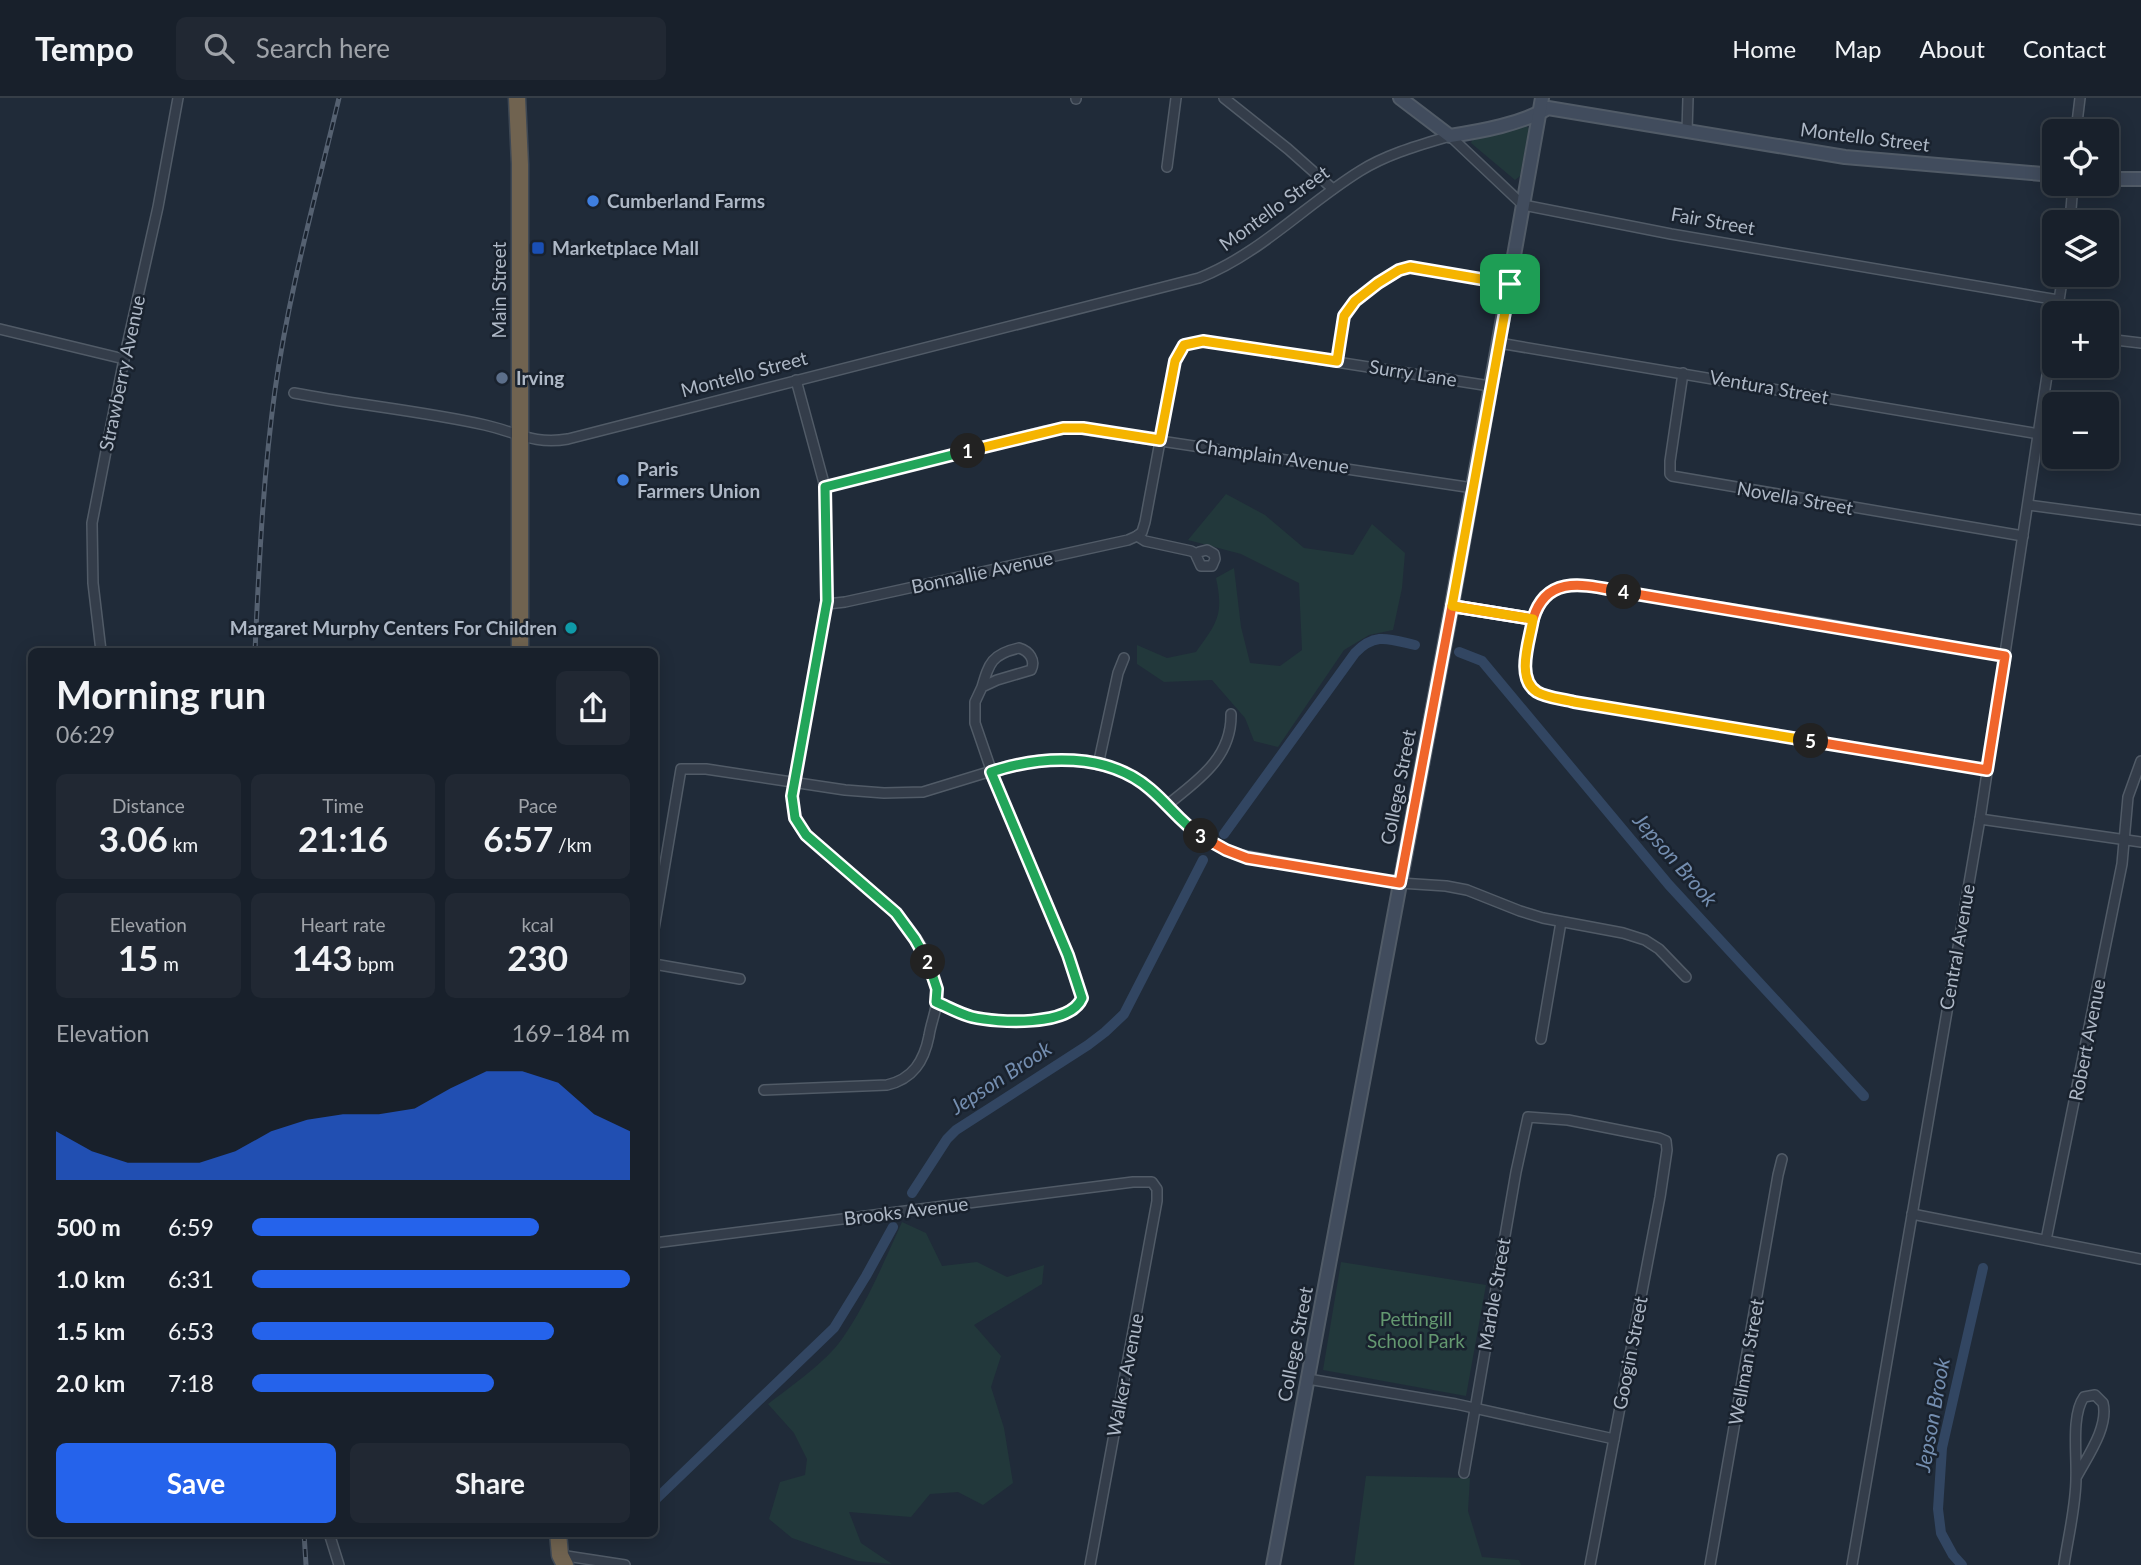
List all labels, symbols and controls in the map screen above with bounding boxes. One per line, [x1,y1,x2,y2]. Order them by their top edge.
search box [176,17,666,80]
text: Tempo [35,28,134,68]
icon: search [200,29,238,67]
text: Search here [256,32,390,64]
text: Home [1732,34,1796,63]
text: Map [1834,34,1882,63]
text: About [1920,34,1985,63]
text: Contact [2023,34,2106,63]
street label: Montello Street [1799,117,1931,156]
map controls [2042,119,2119,469]
button: locate [2042,119,2119,196]
street label: Montello Street [1214,160,1333,255]
place label: Cumberland Farms [607,189,765,212]
marker: Cumberland Farms [585,193,601,209]
street label: Fair Street [1669,202,1757,239]
button: layers [2042,210,2119,287]
place label: Marketplace Mall [552,236,699,259]
marker: Marketplace Mall [530,240,546,256]
street label: Main Street [487,241,510,338]
pin [1480,254,1540,314]
icon: arrive [1491,265,1529,303]
street label: Strawberry Avenue [94,293,149,453]
button: + [2042,301,2119,378]
street label: Montello Street [678,346,810,401]
street label: Surry Lane [1368,354,1459,391]
street label: Ventura Street [1708,365,1831,408]
place label: Irving [516,366,564,389]
marker: Irving [494,370,510,386]
button: − [2042,392,2119,469]
street label: Champlain Avenue [1194,433,1351,478]
pin: 1 [950,434,986,468]
text: 1 [962,439,973,462]
place label: Paris Farmers Union [637,457,760,502]
marker: Paris Farmers Union [615,472,631,488]
street label: Novella Street [1735,476,1855,519]
street label: Bonnallie Avenue [909,545,1055,598]
pin: 4 [1606,574,1642,610]
text: 4 [1618,580,1629,603]
place label: Margaret Murphy Centers For Children [230,616,557,639]
marker: Margaret Murphy Centers For Children [563,620,579,636]
text: Morning run [56,671,266,717]
button: share [556,671,630,745]
text: 06:29 [56,720,115,748]
pin: 5 [1794,724,1828,758]
street label: College Street [1375,727,1420,846]
text: 5 [1805,729,1816,752]
text: Distance [112,794,185,817]
text: Time [322,794,364,817]
text: Pace [518,794,557,817]
water label: Jepson Brook [1628,806,1724,912]
text: 3.06 [99,817,168,859]
text: 21:16 [298,817,388,859]
text: 6:57 [483,817,553,859]
pin: 3 [1184,818,1218,854]
text: 3 [1195,824,1206,847]
text: km [168,833,198,856]
text: /km [553,833,592,856]
street label: Central Avenue [1934,882,1979,1012]
text: Elevation [110,913,187,936]
text: Heart rate [300,913,386,936]
text: kcal [522,913,554,936]
text: 15 [118,936,158,978]
text: 143 [292,936,353,978]
text: 230 [507,936,568,978]
pin: 2 [911,944,946,980]
text: 2 [922,950,933,973]
text: m [158,952,179,975]
text: bpm [353,952,394,975]
street label: Robert Avenue [2063,977,2110,1103]
text: Elevation [56,1019,149,1047]
text: 169–184 m [512,1019,630,1047]
water label: Jepson Brook [944,1034,1056,1119]
street label: Brooks Avenue [842,1191,969,1230]
text: 500 m [56,1213,121,1241]
text: 6:59 [168,1213,214,1241]
street label: Marble Street [1472,1236,1515,1352]
text: 1.0 km [56,1265,125,1293]
text: 6:31 [168,1265,214,1293]
street label: College Street [1272,1284,1317,1403]
street label: Googin Street [1607,1294,1652,1412]
street label: Wellman Street [1723,1297,1768,1427]
park label: Pettingill School Park [1367,1307,1465,1352]
street label: Walker Avenue [1101,1311,1148,1439]
text: 1.5 km [56,1317,125,1345]
text: 6:53 [168,1317,214,1345]
water label: Jepson Brook [1909,1355,1954,1475]
text: 2.0 km [56,1369,125,1397]
text: 7:18 [168,1369,214,1397]
button: Save [56,1443,336,1523]
button: Share [350,1443,630,1523]

